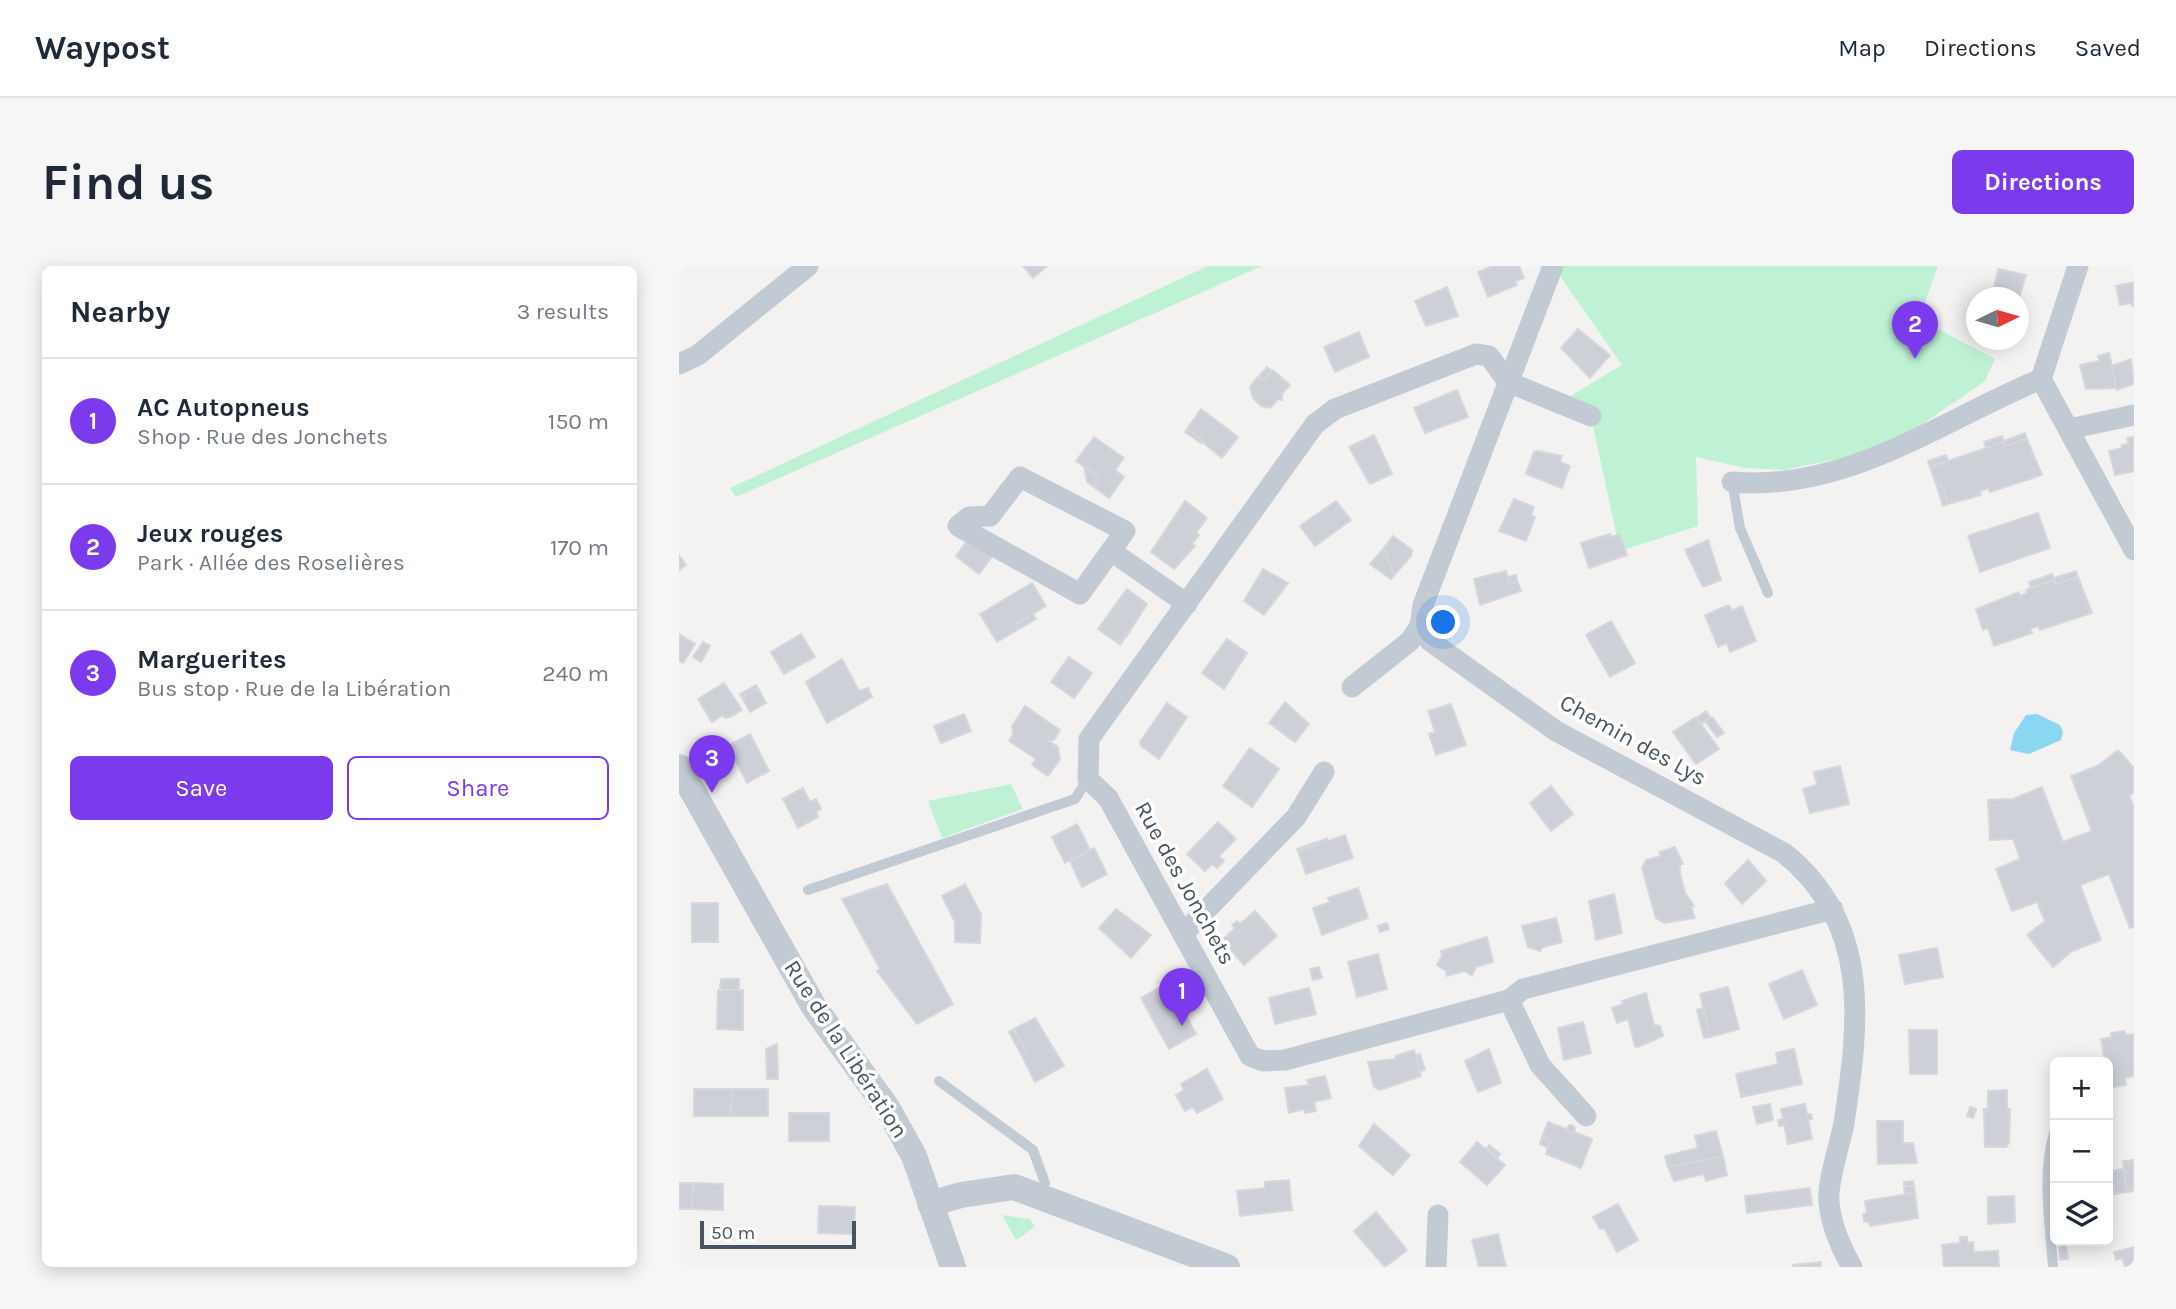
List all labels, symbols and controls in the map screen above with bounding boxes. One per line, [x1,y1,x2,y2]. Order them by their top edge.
text: Waypost [35,29,170,67]
text: Map [1838,34,1886,62]
text: Directions [1924,34,2037,62]
text: Saved [2075,34,2141,62]
button: Directions [1952,150,2134,214]
text: Find us [42,154,214,211]
north arrow [1966,287,2029,350]
text: Nearby [70,294,170,330]
text: 3 results [517,298,609,325]
pin: 2 [1892,301,1938,359]
text: AC Autopneus [137,392,310,423]
text: 1 [89,408,97,435]
text: 150 m [548,408,609,435]
text: Shop · Rue des Jonchets [137,423,388,450]
text: Jeux rouges [137,518,283,549]
text: 2 [86,534,100,561]
text: 170 m [550,534,609,561]
text: Park · Allée des Roselières [137,549,405,576]
your location [1426,605,1460,639]
text: Marguerites [137,644,287,675]
text: 3 [86,660,100,687]
text: 240 m [542,660,609,687]
text: Bus stop · Rue de la Libération [137,675,451,702]
street label: Chemin des Lys [1555,689,1711,791]
pin: 3 [689,735,735,793]
button: Save [70,756,333,820]
button: Share [347,756,609,820]
street label: Rue des Jonchets [1129,797,1241,969]
street label: Rue de la Libération [778,955,914,1143]
pin: 1 [1159,968,1205,1026]
map controls [2050,1057,2113,1246]
button: + [2050,1057,2113,1120]
button: − [2050,1120,2113,1183]
button: layers [2050,1183,2113,1246]
scale bar [700,1218,856,1250]
text: 50 m [711,1222,755,1244]

